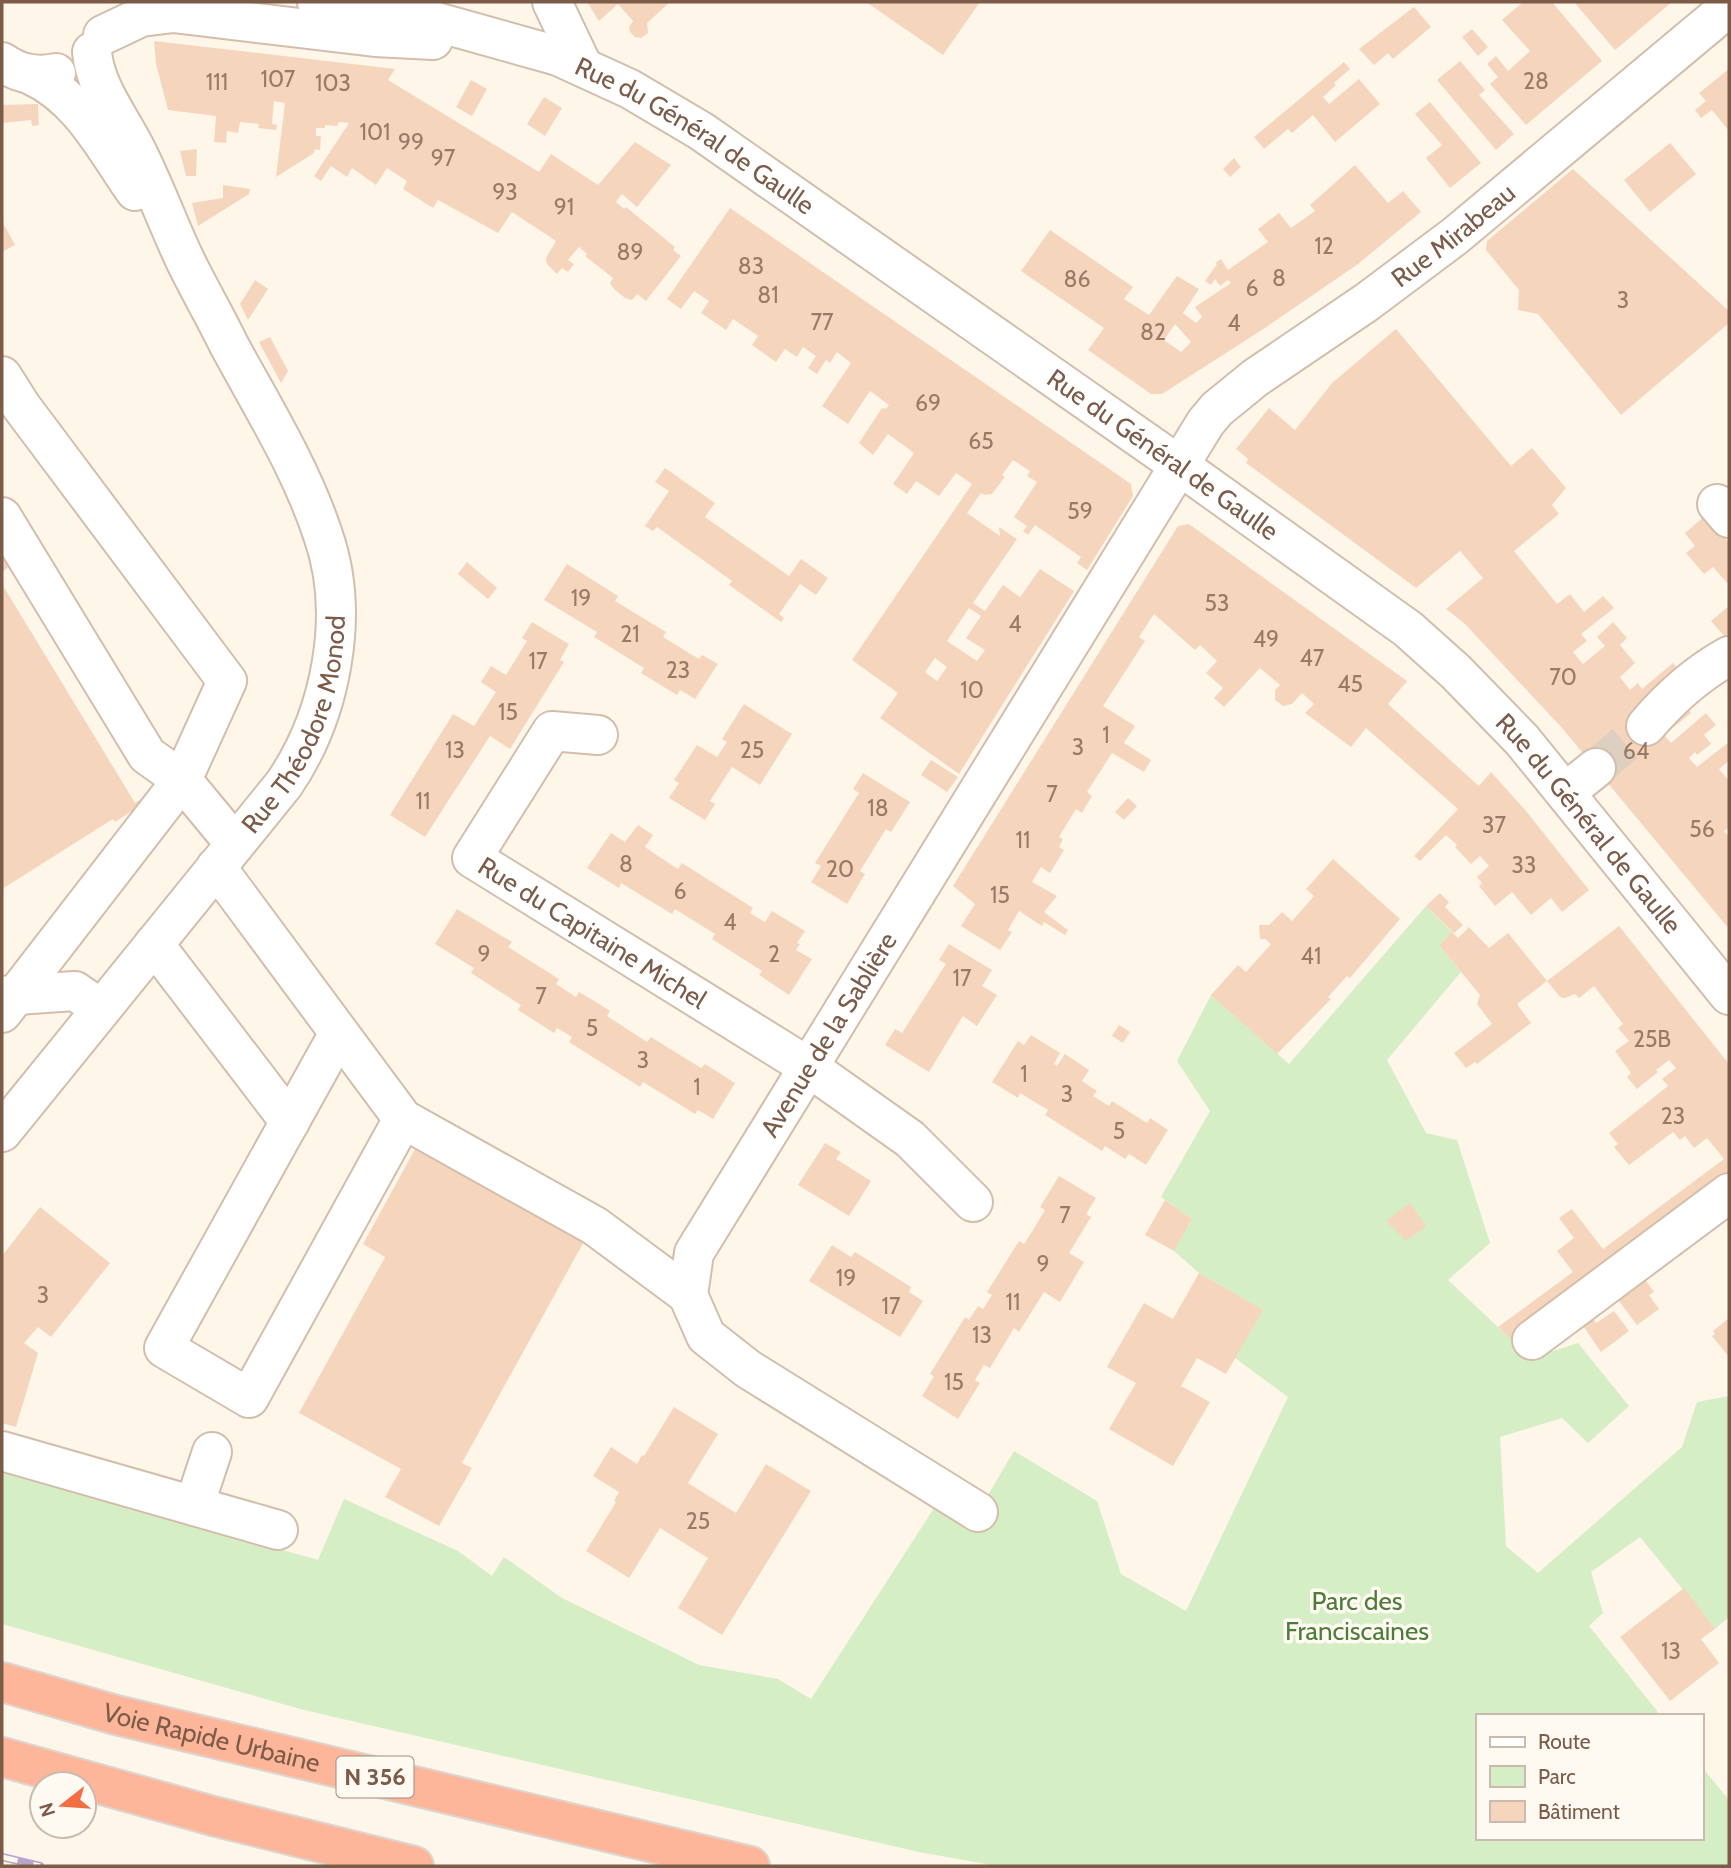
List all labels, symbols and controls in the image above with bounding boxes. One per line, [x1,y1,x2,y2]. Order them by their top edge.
street label: Rue du Général de Gaulle [570,50,821,221]
house number: 107 [261,65,296,93]
house number: 28 [1523,67,1549,95]
house number: 111 [206,68,228,96]
house number: 103 [315,69,351,97]
house number: 101 [359,118,391,146]
house number: 99 [398,128,424,156]
house number: 97 [431,144,456,172]
street label: Rue Mirabeau [1385,177,1522,294]
house number: 93 [492,178,518,206]
house number: 91 [554,193,574,221]
house number: 12 [1314,232,1334,260]
house number: 89 [616,238,644,266]
house number: 83 [738,252,764,280]
house number: 8 [1272,264,1286,292]
house number: 86 [1063,265,1091,293]
house number: 6 [1245,274,1259,302]
house number: 81 [757,281,779,309]
house number: 3 [1617,286,1629,314]
house number: 77 [810,308,834,336]
house number: 4 [1227,309,1241,337]
house number: 82 [1140,318,1166,346]
street label: Rue du Général de Gaulle [1041,362,1285,547]
house number: 69 [915,389,941,417]
house number: 65 [968,427,994,455]
house number: 59 [1067,497,1093,525]
house number: 19 [571,584,591,612]
house number: 53 [1205,589,1229,617]
house number: 4 [1008,610,1022,638]
street label: Rue Théodore Monod [235,615,352,840]
house number: 21 [620,620,640,648]
house number: 49 [1253,625,1279,653]
house number: 47 [1300,644,1325,672]
house number: 17 [528,647,548,675]
house number: 23 [666,656,690,684]
house number: 70 [1549,663,1577,691]
house number: 45 [1337,670,1363,698]
house number: 10 [960,676,984,704]
house number: 15 [498,698,518,726]
street label: Rue du Général de Gaulle [1489,707,1689,940]
house number: 1 [1102,721,1110,749]
house number: 3 [1072,733,1084,761]
house number: 13 [445,736,465,764]
house number: 25 [740,736,764,764]
house number: 64 [1623,737,1649,765]
house number: 7 [1046,780,1058,808]
house number: 11 [416,787,431,815]
house number: 18 [867,794,889,822]
house number: 37 [1482,811,1506,839]
house number: 56 [1689,815,1715,843]
house number: 11 [1016,826,1031,854]
street label: Rue du Capitaine Michel [472,850,712,1016]
house number: 8 [619,850,633,878]
house number: 33 [1512,851,1536,879]
house number: 20 [826,855,854,883]
house number: 6 [673,877,687,905]
house number: 15 [990,881,1010,909]
house number: 4 [723,908,737,936]
street label: Avenue de la Sablière [753,926,904,1143]
house number: 9 [477,940,491,968]
house number: 2 [768,940,780,968]
house number: 41 [1301,942,1321,970]
house number: 17 [952,964,972,992]
house number: 7 [535,982,547,1010]
house number: 5 [586,1014,598,1042]
house number: 25B [1633,1025,1671,1053]
house number: 3 [637,1046,649,1074]
house number: 1 [1020,1060,1028,1088]
house number: 1 [693,1073,701,1101]
house number: 3 [1061,1080,1073,1108]
house number: 23 [1661,1102,1685,1130]
house number: 5 [1113,1117,1125,1145]
house number: 7 [1059,1201,1071,1229]
house number: 9 [1036,1250,1050,1278]
house number: 19 [836,1264,856,1292]
house number: 3 [37,1281,49,1309]
house number: 11 [1006,1288,1021,1316]
house number: 17 [881,1292,901,1320]
house number: 13 [972,1321,992,1349]
house number: 15 [944,1368,964,1396]
house number: 25 [686,1507,710,1535]
park label: Parc des Franciscaines [1285,1585,1429,1647]
house number: 13 [1661,1637,1681,1665]
street label: Voie Rapide Urbaine [99,1696,323,1779]
legend [1476,1714,1703,1840]
text: Route [1538,1729,1591,1754]
road number: N 356 [336,1756,414,1798]
text: Parc [1538,1764,1576,1789]
north arrow [28,1770,98,1840]
text: Bâtiment [1538,1799,1620,1824]
text: N [34,1800,60,1820]

